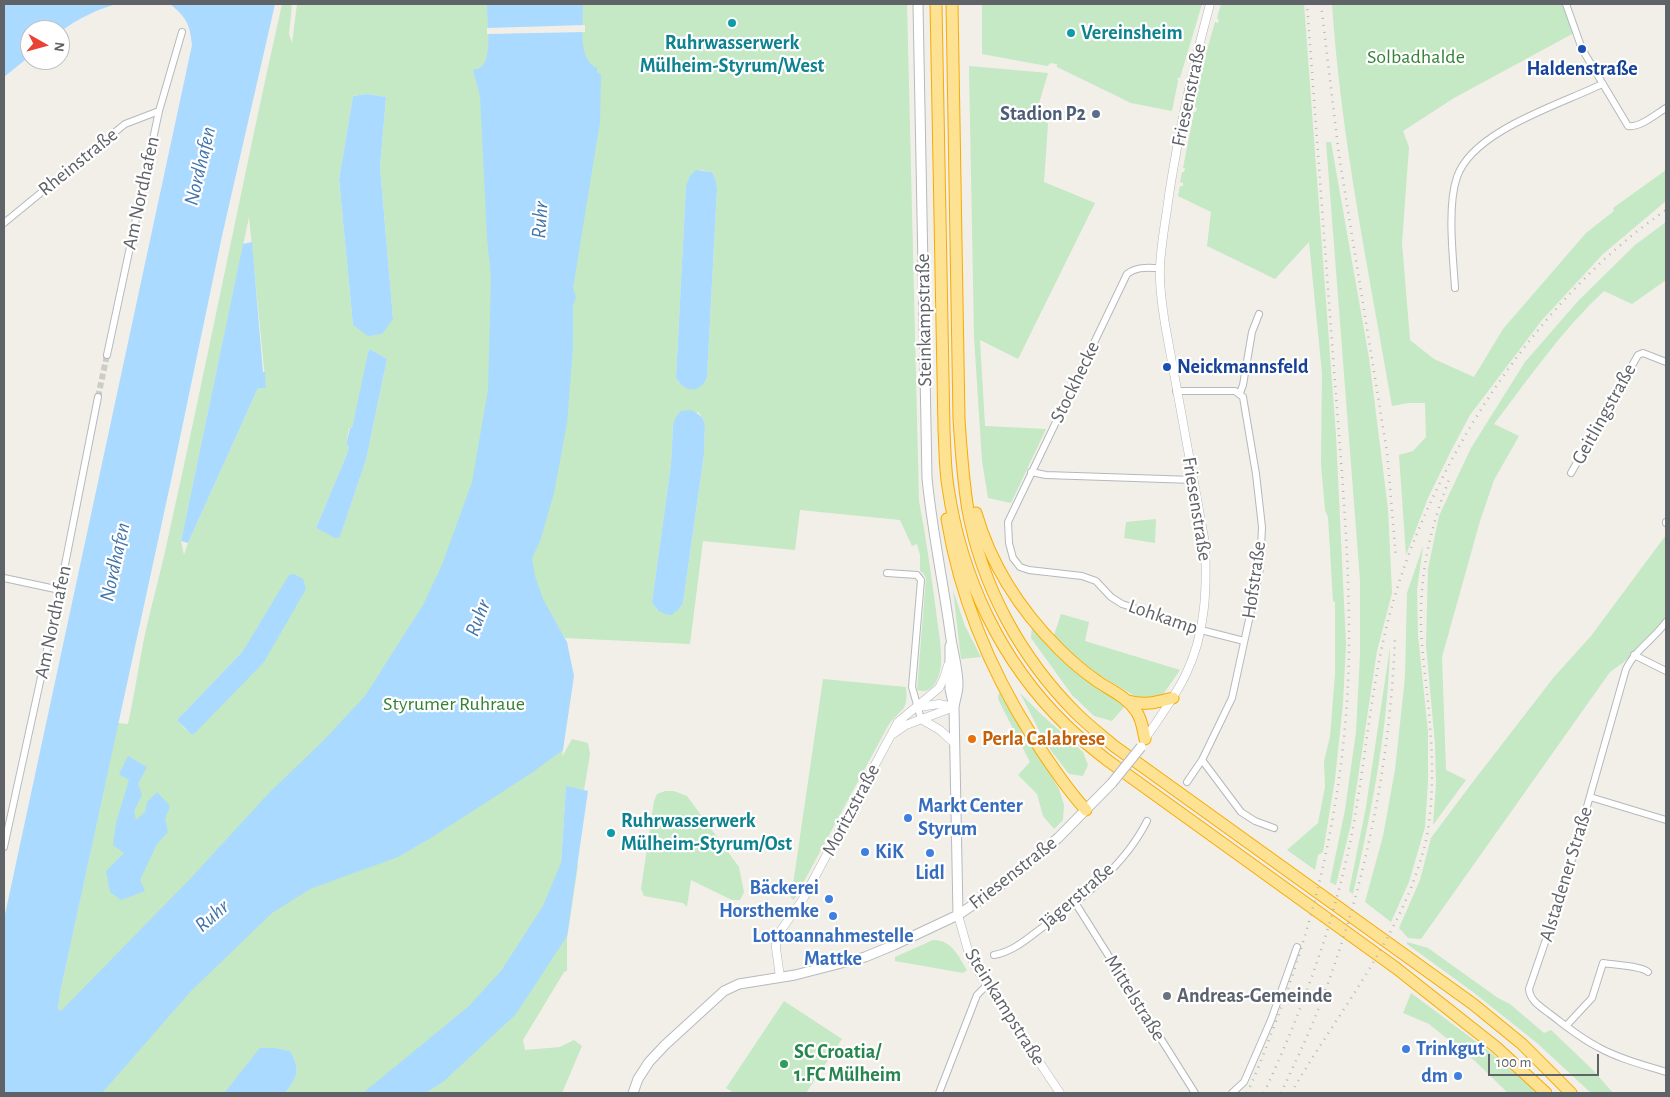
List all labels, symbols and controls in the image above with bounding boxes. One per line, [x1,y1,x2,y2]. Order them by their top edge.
marker: Ruhrwasserwerk Mülheim-Styrum/West [726,17,738,29]
north arrow [20,20,70,70]
place label: Vereinsheim [1081,21,1183,45]
marker: Vereinsheim [1065,27,1077,39]
place label: Ruhrwasserwerk Mülheim-Styrum/West [640,31,824,78]
text: N [51,41,66,52]
street label: Friesenstraße [1166,41,1212,149]
marker: Haldenstraße [1576,43,1588,55]
park label: Solbadhalde [1367,45,1465,69]
place label: Haldenstraße [1526,57,1638,81]
place label: Stadion P2 [1000,102,1086,126]
marker: Stadion P2 [1090,108,1102,120]
street label: Rheinstraße [33,123,123,201]
water label: Nordhafen [179,124,221,208]
street label: Am Nordhafen [117,134,165,252]
water label: Ruhr [526,201,554,239]
street label: Steinkampstraße [911,253,937,387]
street label: Stockhecke [1045,337,1105,427]
place label: Neickmannsfeld [1177,355,1309,379]
street label: Geitlingstraße [1566,359,1642,469]
marker: Neickmannsfeld [1161,361,1173,373]
street label: Friesenstraße [1177,455,1217,563]
water label: Nordhafen [94,520,136,604]
street label: Hofstraße [1237,540,1271,620]
street label: Am Nordhafen [29,563,77,681]
street label: Lohkamp [1125,594,1201,640]
water label: Ruhr [460,596,496,640]
park label: Styrumer Ruhraue [383,692,525,716]
place label: Perla Calabrese [982,727,1105,751]
marker: Perla Calabrese [966,733,978,745]
street label: Moritzstraße [817,760,885,860]
place label: Markt Center Styrum [918,794,1023,841]
street label: Alstadener Straße [1534,804,1598,944]
place label: Ruhrwasserwerk Mülheim-Styrum/Ost [621,809,792,856]
marker: Markt Center Styrum [902,812,914,824]
marker: Ruhrwasserwerk Mülheim-Styrum/Ost [605,827,617,839]
street label: Friesenstraße [964,831,1062,915]
place label: KiK [875,840,904,864]
marker: KiK [859,846,871,858]
marker: Lidl [924,847,936,859]
street label: Jägerstraße [1035,857,1119,935]
place label: Lidl [915,861,945,885]
place label: Bäckerei Horsthemke [719,876,819,923]
marker: Bäckerei Horsthemke [823,893,835,905]
water label: Ruhr [190,894,234,938]
marker: Lottoannahmestelle Mattke [827,910,839,922]
place label: Lottoannahmestelle Mattke [752,924,914,971]
street label: Steinkampstraße [959,944,1051,1070]
street label: Mittelstraße [1099,951,1171,1045]
place label: Andreas-Gemeinde [1177,984,1332,1008]
marker: Andreas-Gemeinde [1161,990,1173,1002]
place label: Trinkgut [1416,1037,1484,1061]
place label: SC Croatia/ 1.FC Mülheim [794,1040,901,1087]
marker: Trinkgut [1400,1043,1412,1055]
scale bar [1490,1044,1601,1076]
text: 100 m [1496,1055,1531,1070]
marker: SC Croatia/ 1.FC Mülheim [778,1058,790,1070]
place label: dm [1421,1064,1448,1088]
marker: dm [1452,1070,1464,1082]

